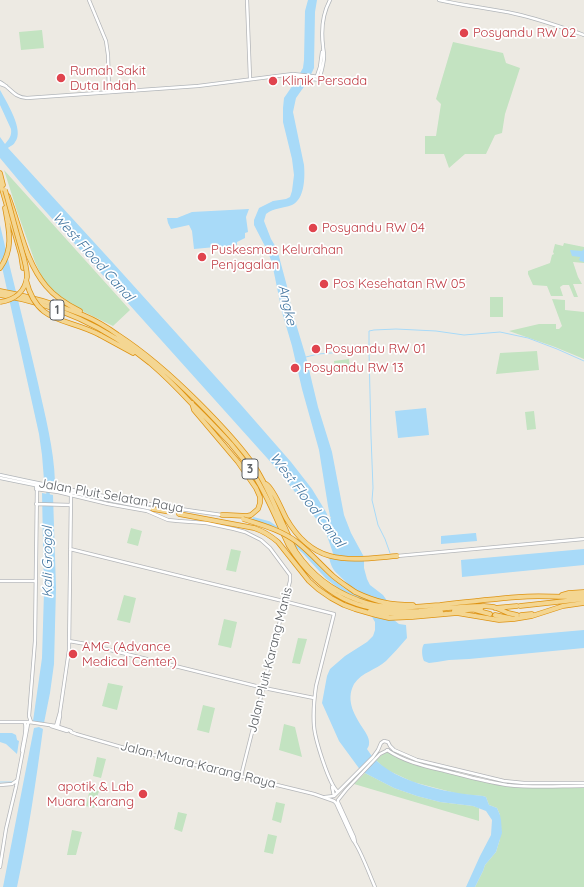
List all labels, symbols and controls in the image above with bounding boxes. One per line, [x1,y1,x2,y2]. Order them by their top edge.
place label: Posyandu RW 02 [473,25,576,41]
marker: Posyandu RW 02 [458,27,470,39]
place label: Rumah Sakit Duta Indah [70,63,146,94]
marker: Rumah Sakit Duta Indah [55,72,67,84]
place label: Klinik Persada [282,73,367,89]
marker: Klinik Persada [267,75,279,87]
water label: West Flood Canal [49,209,137,305]
place label: Posyandu RW 04 [322,220,425,236]
marker: Posyandu RW 04 [307,222,319,234]
place label: Puskesmas Kelurahan Penjagalan [211,242,343,273]
marker: Puskesmas Kelurahan Penjagalan [196,251,208,263]
place label: Pos Kesehatan RW 05 [333,276,466,292]
marker: Pos Kesehatan RW 05 [318,278,330,290]
water label: Angke [274,283,300,327]
road number: 1 [50,300,64,320]
place label: Posyandu RW 01 [325,341,426,357]
marker: Posyandu RW 01 [310,343,322,355]
place label: Posyandu RW 13 [304,360,404,376]
marker: Posyandu RW 13 [289,362,301,374]
water label: West Flood Canal [266,449,348,551]
road number: 3 [242,459,258,479]
street label: Jalan Pluit Selatan Raya [37,476,185,516]
water label: Kali Grogol [40,526,56,598]
street label: Jalan Pluit Karang Manis [244,586,296,734]
place label: AMC (Advance Medical Center) [82,639,177,670]
marker: AMC (Advance Medical Center) [67,648,79,660]
street label: Jalan Muara Karang Raya [118,738,278,792]
place label: apotik & Lab Muara Karang [47,779,134,810]
marker: apotik & Lab Muara Karang [137,788,149,800]

